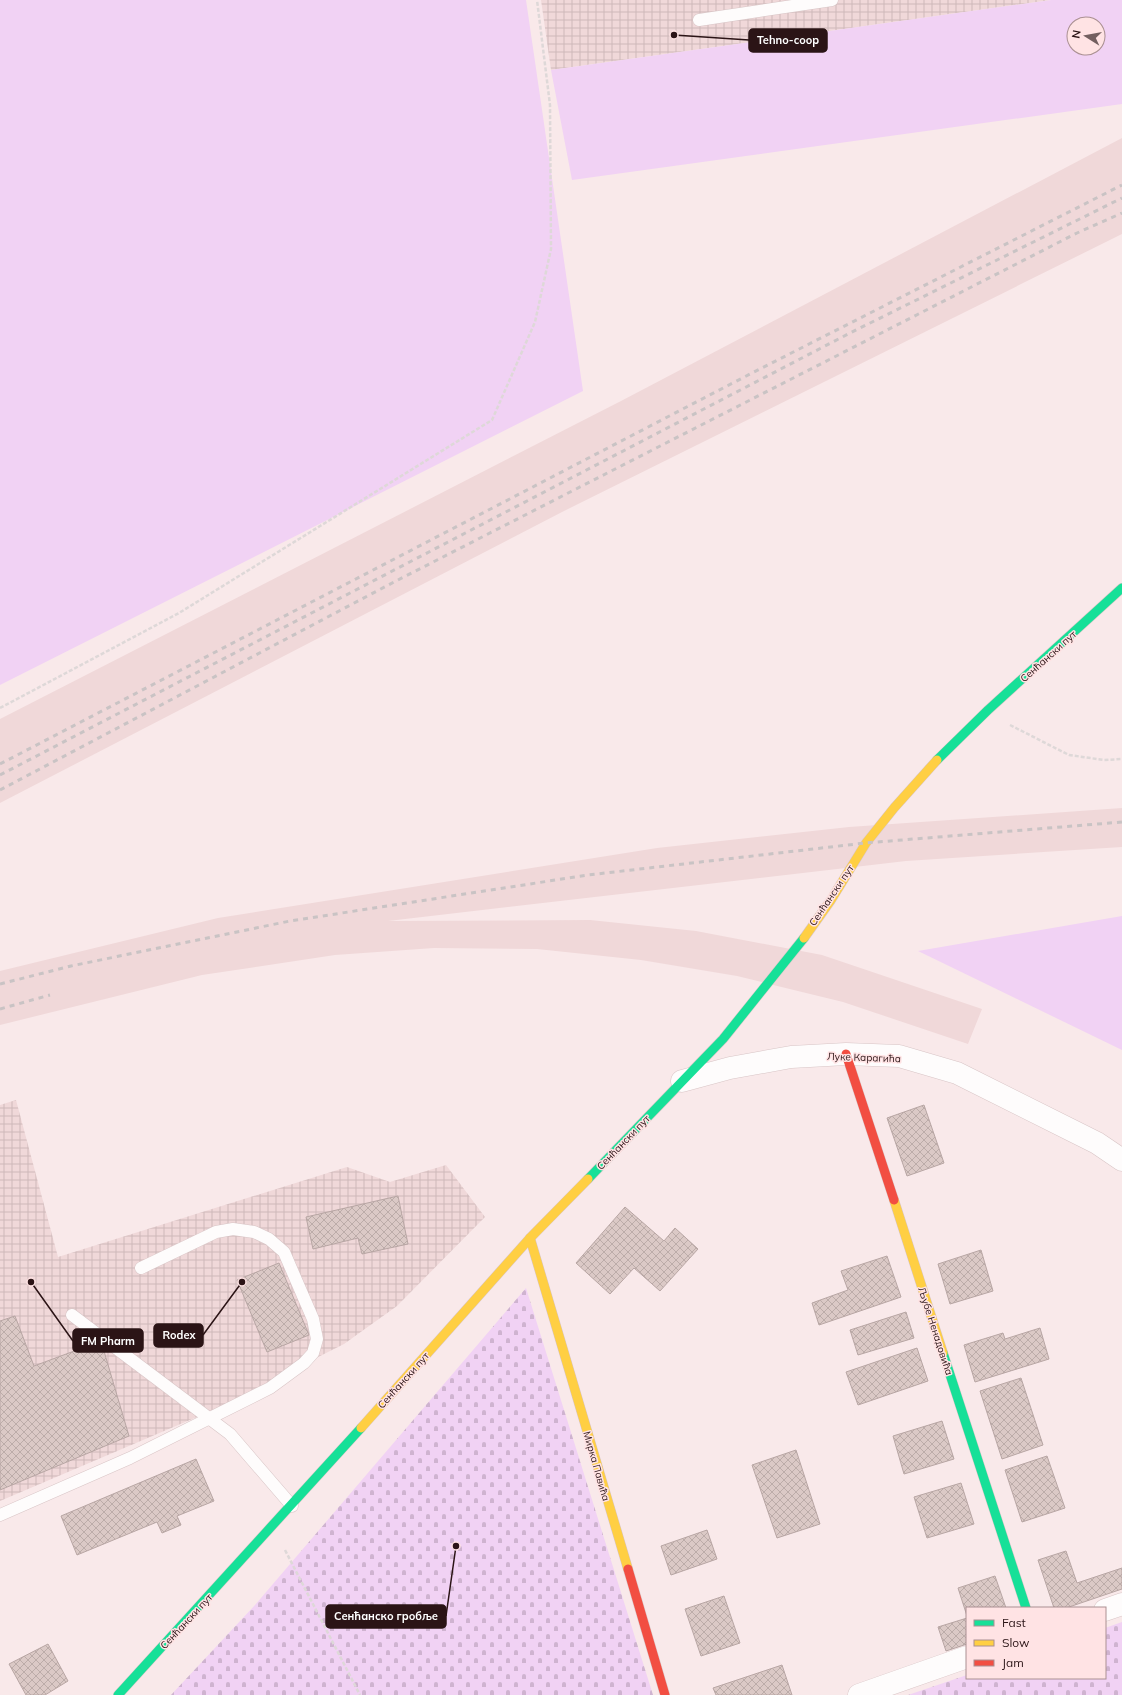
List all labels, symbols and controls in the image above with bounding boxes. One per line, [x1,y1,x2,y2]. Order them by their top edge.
north arrow [1066,16,1106,56]
callout: Tehno-coop [749,29,827,52]
text: N [1069,29,1084,40]
text: Tehno-coop [757,33,819,47]
street label: Сенћански пут [1018,627,1079,685]
street label: Сенћански пут [806,862,857,928]
street label: Луке Карагића [827,1050,901,1065]
street label: Сенћански пут [594,1112,653,1172]
street label: Љубе Ненадовића [915,1286,956,1377]
callout: Rodex [154,1324,203,1347]
text: Rodex [163,1328,196,1342]
callout: FM Pharm [73,1329,143,1352]
text: FM Pharm [81,1334,135,1348]
street label: Сенћански пут [375,1349,432,1411]
street label: Мирка Павића [580,1430,613,1503]
street label: Сенћански пут [157,1591,216,1652]
callout: Сенћанско гробље [326,1605,446,1628]
legend [966,1607,1106,1679]
text: Сенћанско гробље [334,1609,438,1623]
text: Fast [1002,1615,1026,1630]
text: Slow [1002,1635,1030,1650]
text: Jam [1002,1655,1024,1670]

